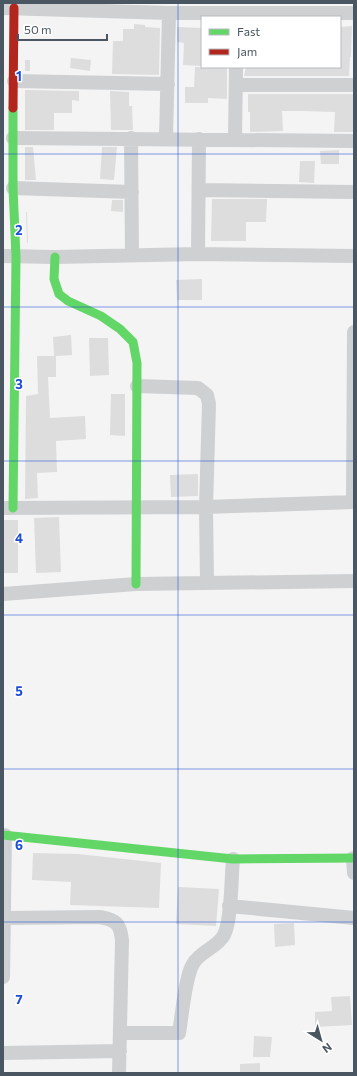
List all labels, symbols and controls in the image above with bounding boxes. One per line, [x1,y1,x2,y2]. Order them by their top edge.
scale bar [18,16,107,42]
legend [201,16,341,68]
text: 50 m [24,22,52,36]
text: Fast [237,24,260,38]
text: Jam [237,44,257,59]
text: 1 [16,68,22,84]
text: 2 [15,222,23,238]
text: 3 [15,376,23,392]
text: 4 [15,530,23,546]
text: 5 [15,683,23,699]
text: 6 [15,837,23,853]
text: 7 [15,991,23,1007]
north arrow [301,1020,341,1060]
text: N [320,1041,335,1056]

